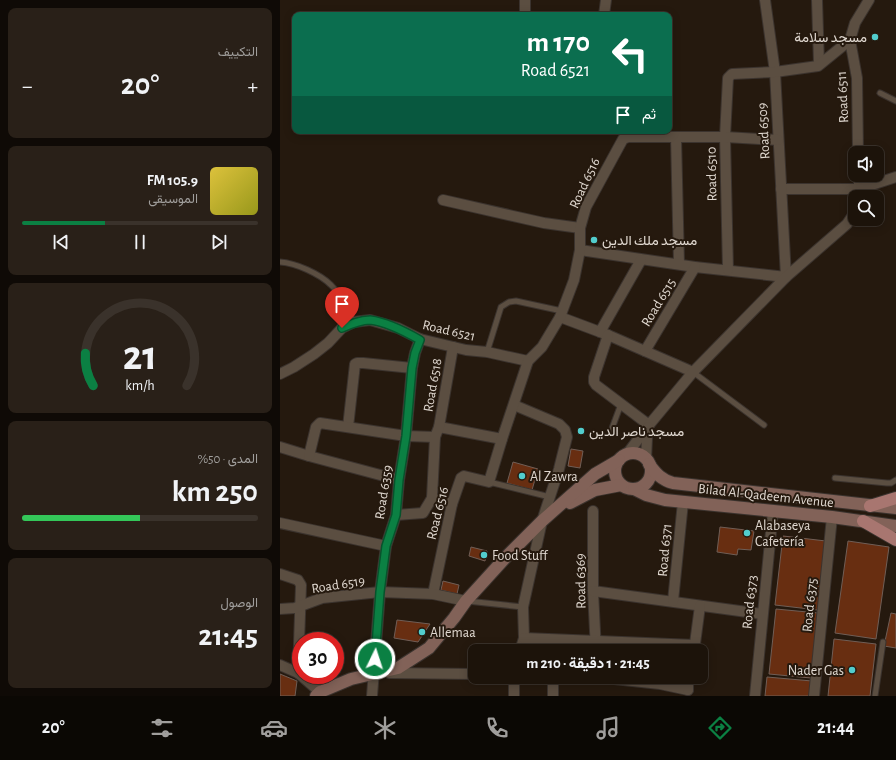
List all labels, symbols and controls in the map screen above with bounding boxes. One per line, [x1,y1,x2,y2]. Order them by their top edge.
icon: left [604,28,656,80]
text: 170 m [526,29,590,57]
place label: مسجد سلامة [794,31,867,46]
marker: مسجد سلامة [870,32,880,42]
text: التكييف [218,46,258,59]
text: Road 6521 [521,62,590,80]
text: 20° [121,70,159,100]
street label: Road 6511 [835,70,851,123]
text: − [22,75,33,97]
text: + [247,75,258,97]
street label: Road 6509 [756,102,772,160]
icon: arrive [612,104,634,126]
text: ثم [642,107,656,122]
street label: Road 6510 [705,146,719,201]
map controls [848,146,884,226]
button: sound [848,146,884,182]
street label: Road 6516 [567,156,603,211]
text: 105.9 FM [147,173,198,188]
button: search [848,190,884,226]
text: الموسيقى [148,193,198,206]
icon: previous [50,231,72,253]
icon: pause [129,231,151,253]
icon: next [208,231,230,253]
place label: مسجد ملك الدين [602,234,697,249]
marker: مسجد ملك الدين [589,235,599,245]
street label: Road 6515 [639,276,679,329]
pin [325,287,359,328]
icon: arrive [331,293,353,315]
street label: Road 6521 [421,318,477,344]
text: 21 [123,336,157,377]
street label: Road 6518 [421,357,445,413]
text: km/h [125,379,155,393]
place label: مسجد ناصر الدين [589,425,684,440]
marker: مسجد ناصر الدين [576,426,586,436]
text: المدى · 50% [197,453,258,466]
street label: Road 6359 [373,464,395,520]
place label: Al Zawra [530,470,578,484]
marker: Al Zawra [517,471,527,481]
text: 250 km [172,477,258,507]
street label: Bilad Al-Qadeem Avenue [697,482,834,510]
street label: Road 6516 [425,485,451,541]
place label: Alabaseya Cafetería [755,519,811,549]
street label: Road 6371 [656,523,674,577]
marker: Alabaseya Cafetería [742,528,752,538]
place label: Food Stuff [492,549,548,563]
marker: Food Stuff [479,550,489,560]
street label: Road 6369 [574,553,588,609]
street label: Road 6519 [310,574,366,596]
street label: Road 6373 [740,574,760,630]
street label: Road 6375 [800,577,820,633]
text: الوصول [220,597,258,610]
text: 21:45 [198,621,258,651]
place label: Allemaa [430,626,476,640]
marker: Allemaa [417,627,427,637]
speed limit sign: 30 [292,632,344,684]
position arrow [354,638,396,680]
text: 21:45 · 1 دقيقة · 210 m [526,656,650,671]
place label: Nader Gas [788,664,844,678]
marker: Nader Gas [847,665,857,675]
icon: filters [148,714,176,742]
icon: car [260,714,288,742]
icon: climate [371,714,399,742]
icon: phone [483,714,511,742]
icon: music [594,714,622,742]
icon: directions [706,714,734,742]
text: 20° [42,719,65,737]
text: 21:44 [817,719,854,737]

